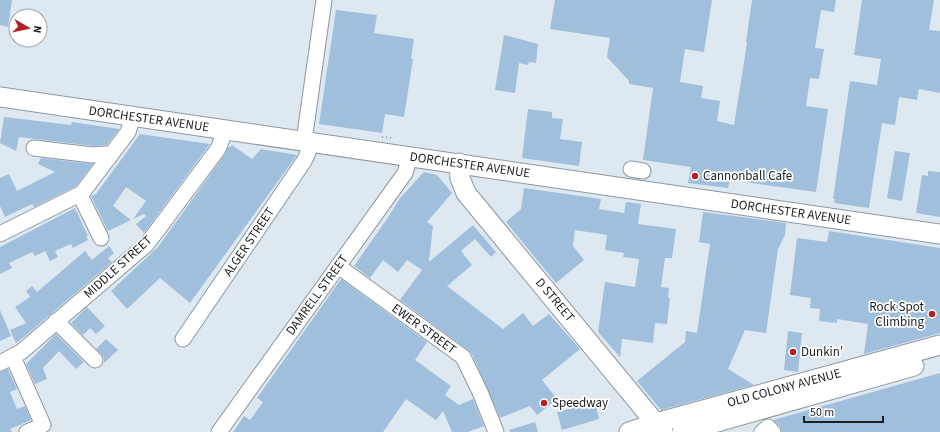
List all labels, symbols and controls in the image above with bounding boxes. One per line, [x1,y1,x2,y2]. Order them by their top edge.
north arrow [8,8,48,48]
text: N [29,25,45,34]
street label: DORCHESTER AVENUE [88,102,210,136]
street label: DORCHESTER AVENUE [409,148,531,182]
place label: Cannonball Cafe [703,167,792,185]
marker: Cannonball Cafe [690,171,700,181]
street label: DORCHESTER AVENUE [730,195,852,229]
street label: ALGER STREET [219,204,279,280]
street label: MIDDLE STREET [80,231,156,303]
street label: DAMRELL STREET [282,251,352,339]
street label: D STREET [531,274,579,326]
place label: Rock Spot Climbing [869,298,925,331]
street label: EWER STREET [388,299,460,359]
marker: Rock Spot Climbing [927,309,937,319]
place label: Dunkin' [801,343,843,361]
marker: Dunkin' [788,347,798,357]
street label: OLD COLONY AVENUE [725,364,843,412]
place label: Speedway [552,394,608,412]
marker: Speedway [539,398,549,408]
scale bar [804,398,883,424]
text: 50 m [810,404,834,421]

